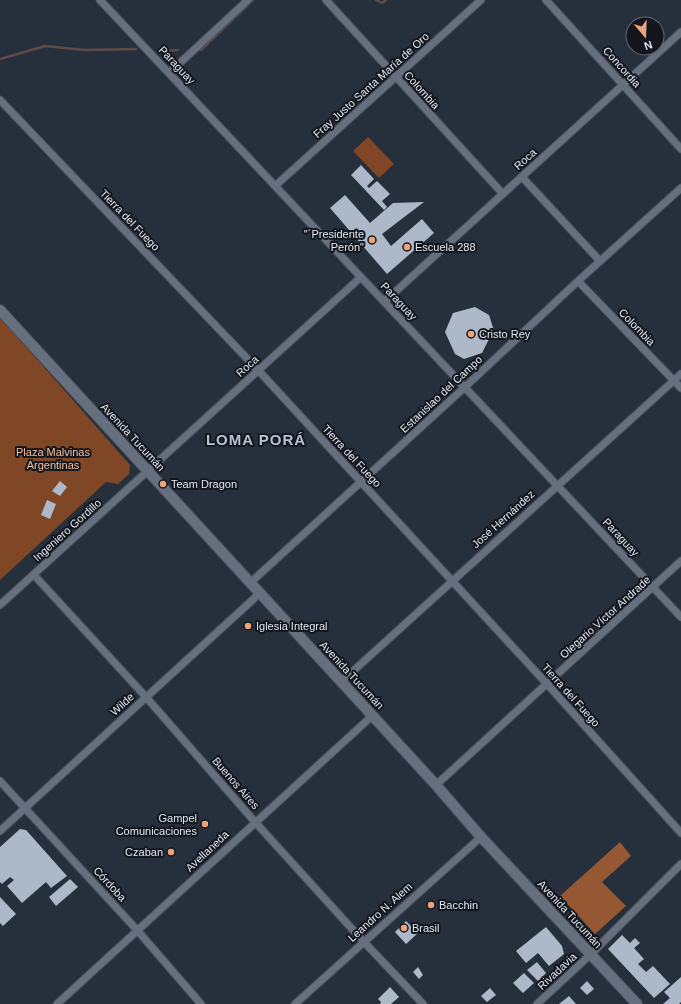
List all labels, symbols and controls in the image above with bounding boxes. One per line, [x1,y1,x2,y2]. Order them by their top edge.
north arrow [625,16,665,56]
street label: Fray Justo Santa María de Oro [311,30,431,140]
text: N [642,38,654,52]
street label: Paraguay [157,44,198,87]
street label: Concordia [601,44,644,90]
street label: Colombia [402,69,443,112]
street label: Roca [511,145,539,172]
street label: Tierra del Fuego [98,187,162,253]
place label: "´Presidente Perón" [304,228,364,253]
marker: "´Presidente Perón" [367,235,377,245]
place label: Escuela 288 [415,241,476,253]
marker: Escuela 288 [402,242,412,252]
street label: Paraguay [379,280,420,323]
street label: Colombia [617,306,658,349]
place label: Cristo Rey [479,328,531,340]
marker: Cristo Rey [466,329,476,339]
street label: Roca [233,352,261,379]
street label: Estanislao del Campo [398,353,484,435]
street label: Avenida Tucumán [99,401,167,473]
street label: Tierra del Fuego [320,423,384,489]
district label: LOMA PORÁ [206,431,306,448]
park label: Plaza Malvinas Argentinas [16,446,90,471]
place label: Team Dragon [171,478,237,490]
marker: Team Dragon [158,479,168,489]
street label: José Hernández [469,488,537,550]
street label: Ingeniero Gordillo [31,496,103,564]
street label: Paraguay [601,516,642,559]
street label: Olegario Víctor Andrade [557,573,653,661]
place label: Iglesia Integral [256,620,328,632]
marker: Iglesia Integral [243,621,253,631]
street label: Avenida Tucumán [318,639,386,711]
street label: Tierra del Fuego [540,661,602,729]
street label: Wilde [108,690,136,718]
street label: Buenos Aires [210,755,262,812]
place label: Gampel Comunicaciones [116,812,197,837]
marker: Gampel Comunicaciones [200,819,210,829]
street label: Avellaneda [183,828,232,874]
place label: Czaban [125,846,163,858]
marker: Czaban [166,847,176,857]
street label: Córdoba [91,864,129,904]
street label: Avenida Tucumán [536,878,604,950]
street label: Leandro N. Alem [346,880,414,944]
place label: Bacchin [439,899,478,911]
marker: Bacchin [426,900,436,910]
place label: Brasil [412,922,440,934]
marker: Brasil [399,923,409,933]
street label: Rivadavia [535,950,579,992]

